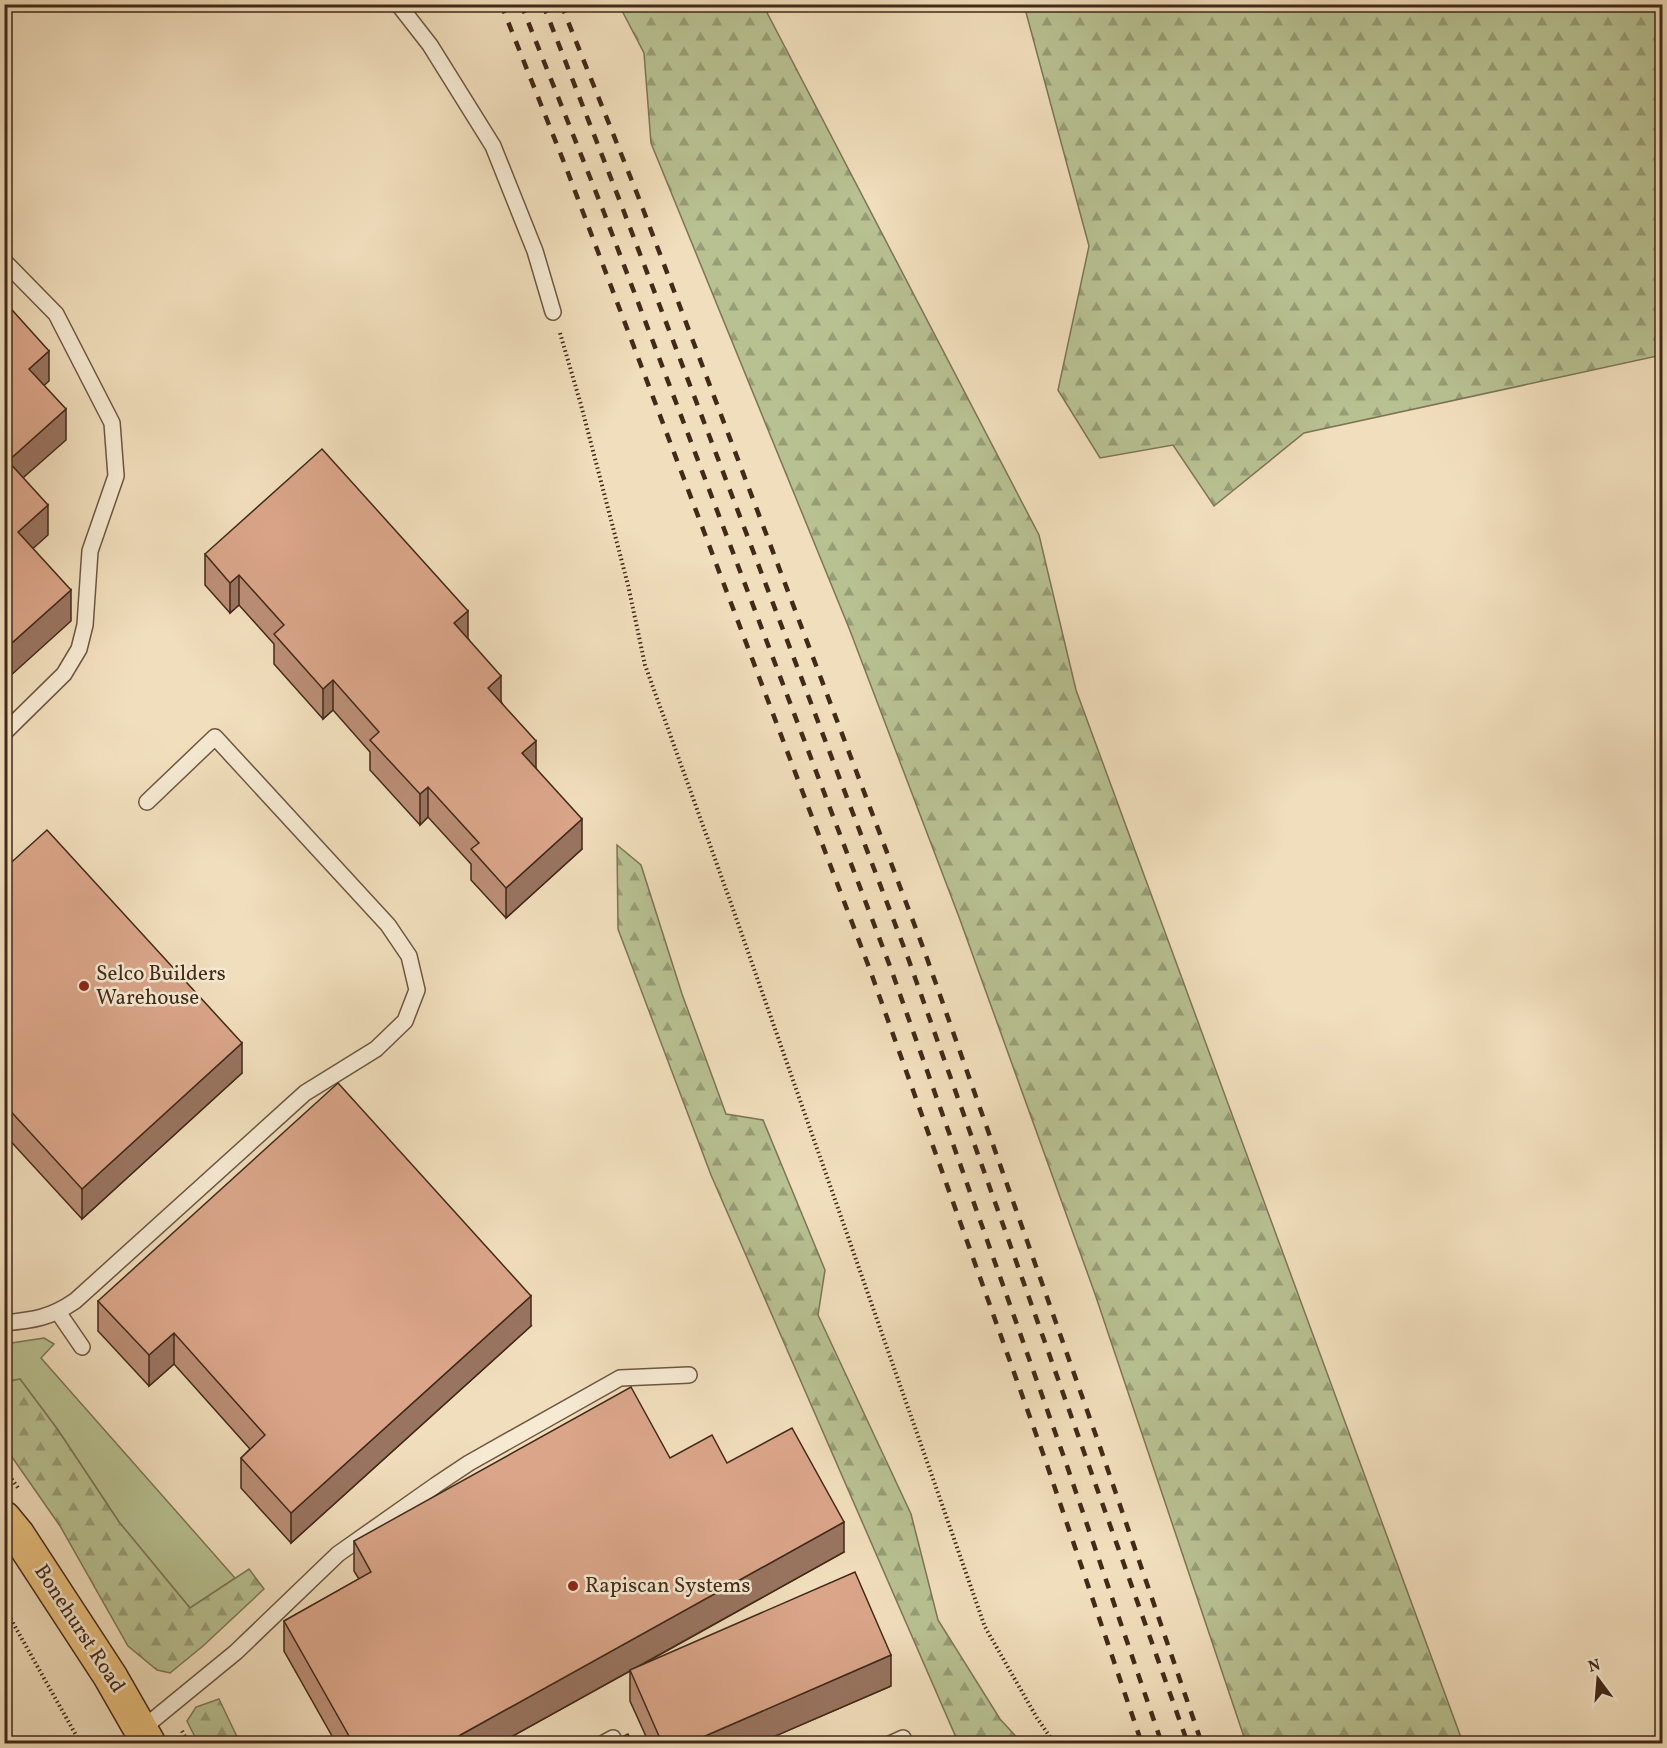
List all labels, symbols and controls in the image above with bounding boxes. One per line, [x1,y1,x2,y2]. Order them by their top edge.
place label: Selco Builders Warehouse [96,960,226,1013]
marker: Selco Builders Warehouse [77,979,91,993]
street label: Bonehurst Road [27,1559,131,1699]
place label: Rapiscan Systems [585,1572,750,1601]
marker: Rapiscan Systems [566,1579,580,1593]
north arrow [1568,1649,1628,1709]
text: N [1586,1654,1603,1679]

